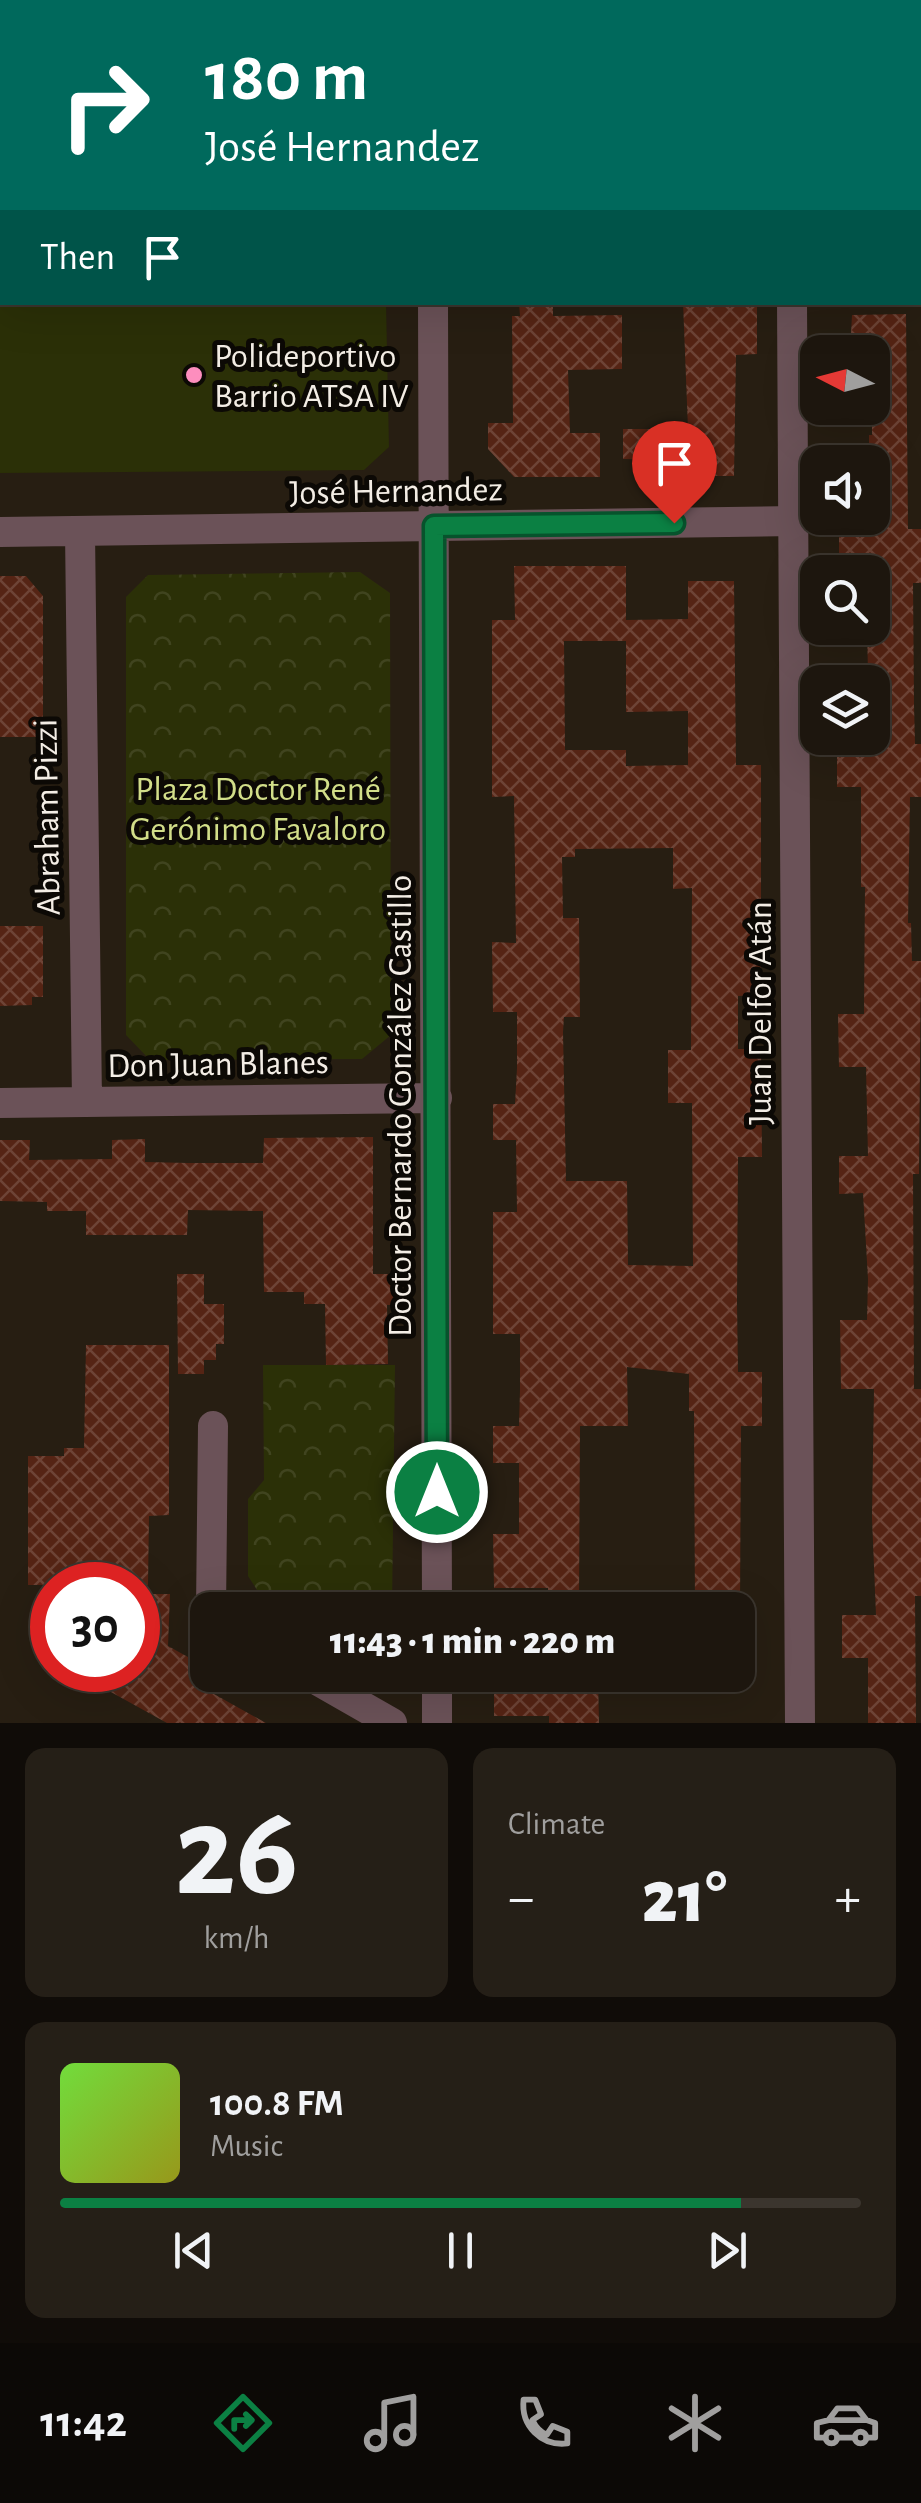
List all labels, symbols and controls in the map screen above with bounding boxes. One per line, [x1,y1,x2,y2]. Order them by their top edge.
icon: right [40,40,170,170]
text: 180 m [205,43,368,113]
text: José Hernandez [205,125,480,170]
icon: arrive [135,230,190,285]
text: Then [40,239,115,277]
north arrow [800,335,890,425]
map controls [800,335,890,755]
place label: Polideportivo Barrio ATSA IV [214,339,409,414]
marker: Polideportivo Barrio ATSA IV [183,364,205,386]
pin [632,421,717,524]
icon: arrive [647,436,702,491]
button: sound [800,445,890,535]
street label: José Hernandez [289,472,503,511]
button: search [800,555,890,645]
button: layers [800,665,890,755]
street label: Abraham Pizzi [28,718,67,916]
park label: Plaza Doctor René Gerónimo Favaloro [130,772,386,847]
street label: Doctor Bernardo González Castillo [383,875,418,1337]
street label: Juan Delfor Atán [743,901,778,1125]
street label: Don Juan Blanes [107,1045,329,1084]
position arrow [385,1440,489,1544]
speed limit sign: 30 [30,1562,160,1692]
text: 11:43 · 1 min · 220 m [330,1623,615,1661]
text: 26 [174,1789,299,1919]
text: Climate [508,1808,605,1840]
text: 21° [642,1861,727,1936]
text: − [508,1871,534,1926]
text: + [835,1871,861,1926]
text: km/h [203,1922,270,1954]
text: 100.8 FM [210,2085,344,2123]
text: Music [210,2130,283,2162]
icon: previous [166,2223,221,2278]
icon: pause [433,2223,488,2278]
icon: next [700,2223,755,2278]
icon: directions [208,2388,278,2458]
icon: music [358,2388,428,2458]
icon: phone [509,2388,579,2458]
icon: climate [660,2388,730,2458]
icon: car [811,2388,881,2458]
text: 11:42 [40,2400,127,2445]

